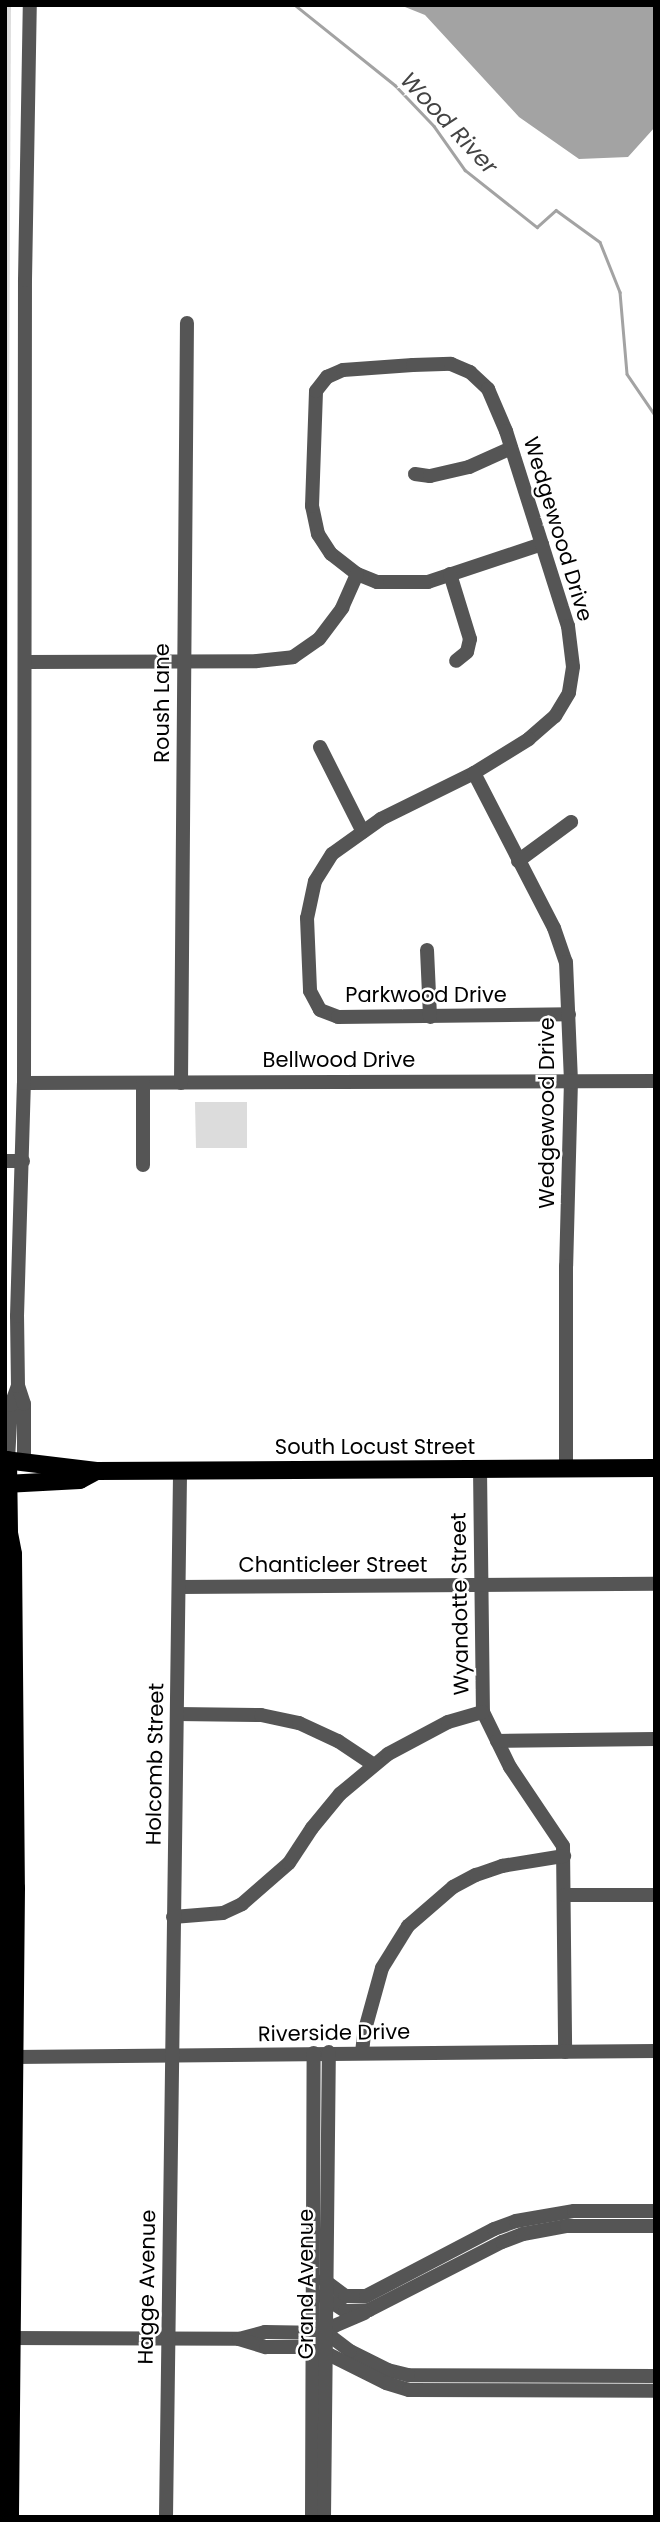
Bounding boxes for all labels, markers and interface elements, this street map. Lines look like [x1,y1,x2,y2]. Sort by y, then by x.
water label: Wood River [395,66,503,180]
street label: Wedgewood Drive [518,434,598,624]
street label: Roush Lane [149,643,175,763]
street label: Parkwood Drive [345,982,507,1008]
street label: Wedgewood Drive [534,1017,560,1209]
street label: Bellwood Drive [263,1047,415,1073]
street label: South Locust Street [275,1434,475,1460]
street label: Wyandotte Street [446,1512,474,1696]
street label: Chanticleer Street [239,1552,427,1578]
street label: Holcomb Street [141,1683,169,1845]
street label: Riverside Drive [258,2019,410,2047]
street label: Hagge Avenue [133,2209,161,2365]
street label: Grand Avenue [293,2209,319,2359]

